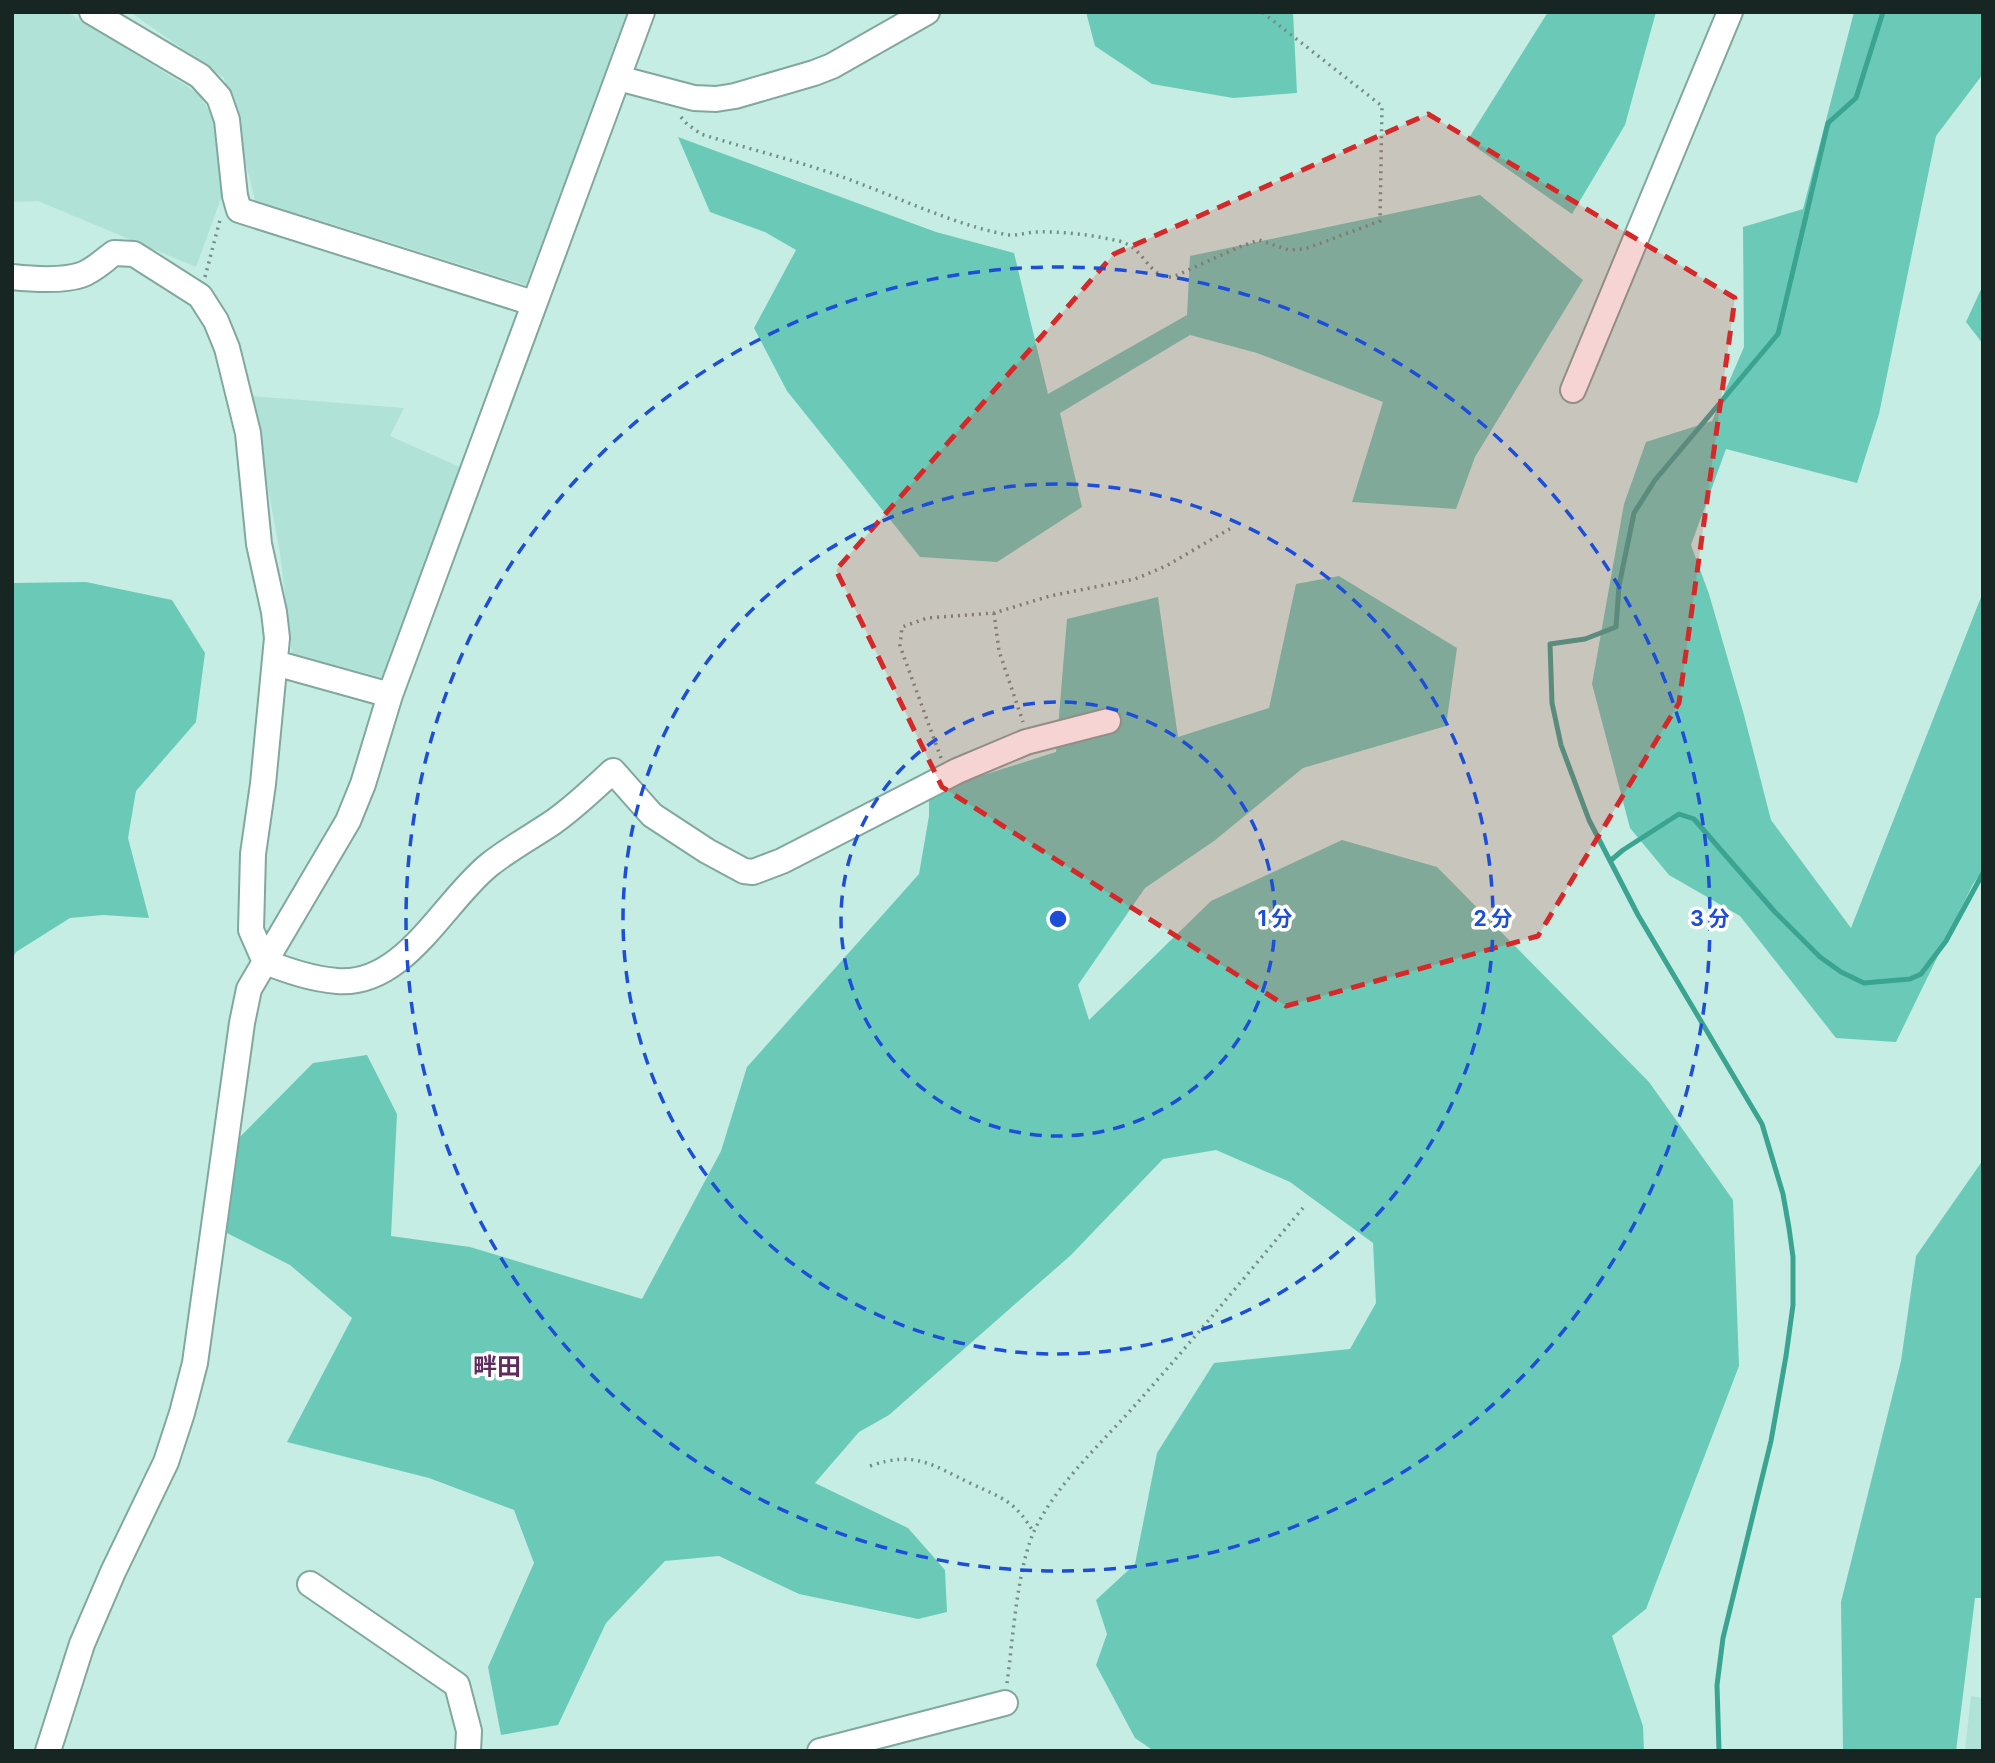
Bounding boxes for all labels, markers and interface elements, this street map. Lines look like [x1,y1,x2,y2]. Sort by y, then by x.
text: 1 分 [1257,906,1293,931]
text: 2 分 [1473,906,1513,931]
text: 3 分 [1690,906,1730,931]
centre of rings [1046,907,1070,931]
district label: 畔田 [473,1352,521,1381]

